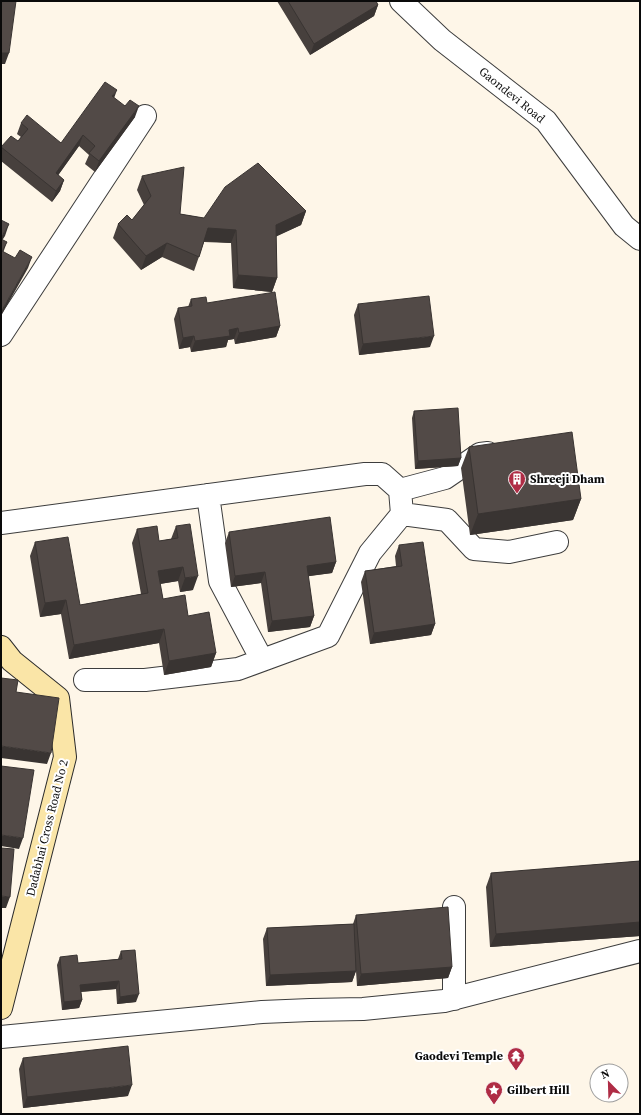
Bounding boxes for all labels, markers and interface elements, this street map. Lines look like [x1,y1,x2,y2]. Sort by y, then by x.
street label: Gaondevi Road [476,63,548,127]
building icon: Shreeji Dham [507,469,527,494]
place label: Shreeji Dham [530,471,605,487]
street label: Dadabhai Cross Road No 2 [22,758,72,898]
temple icon: Gaodevi Temple [506,1046,526,1071]
place label: Gaodevi Temple [415,1048,503,1064]
north arrow [589,1063,629,1103]
text: N [599,1066,612,1083]
place icon: Gilbert Hill [484,1080,504,1105]
place label: Gilbert Hill [507,1082,570,1098]

